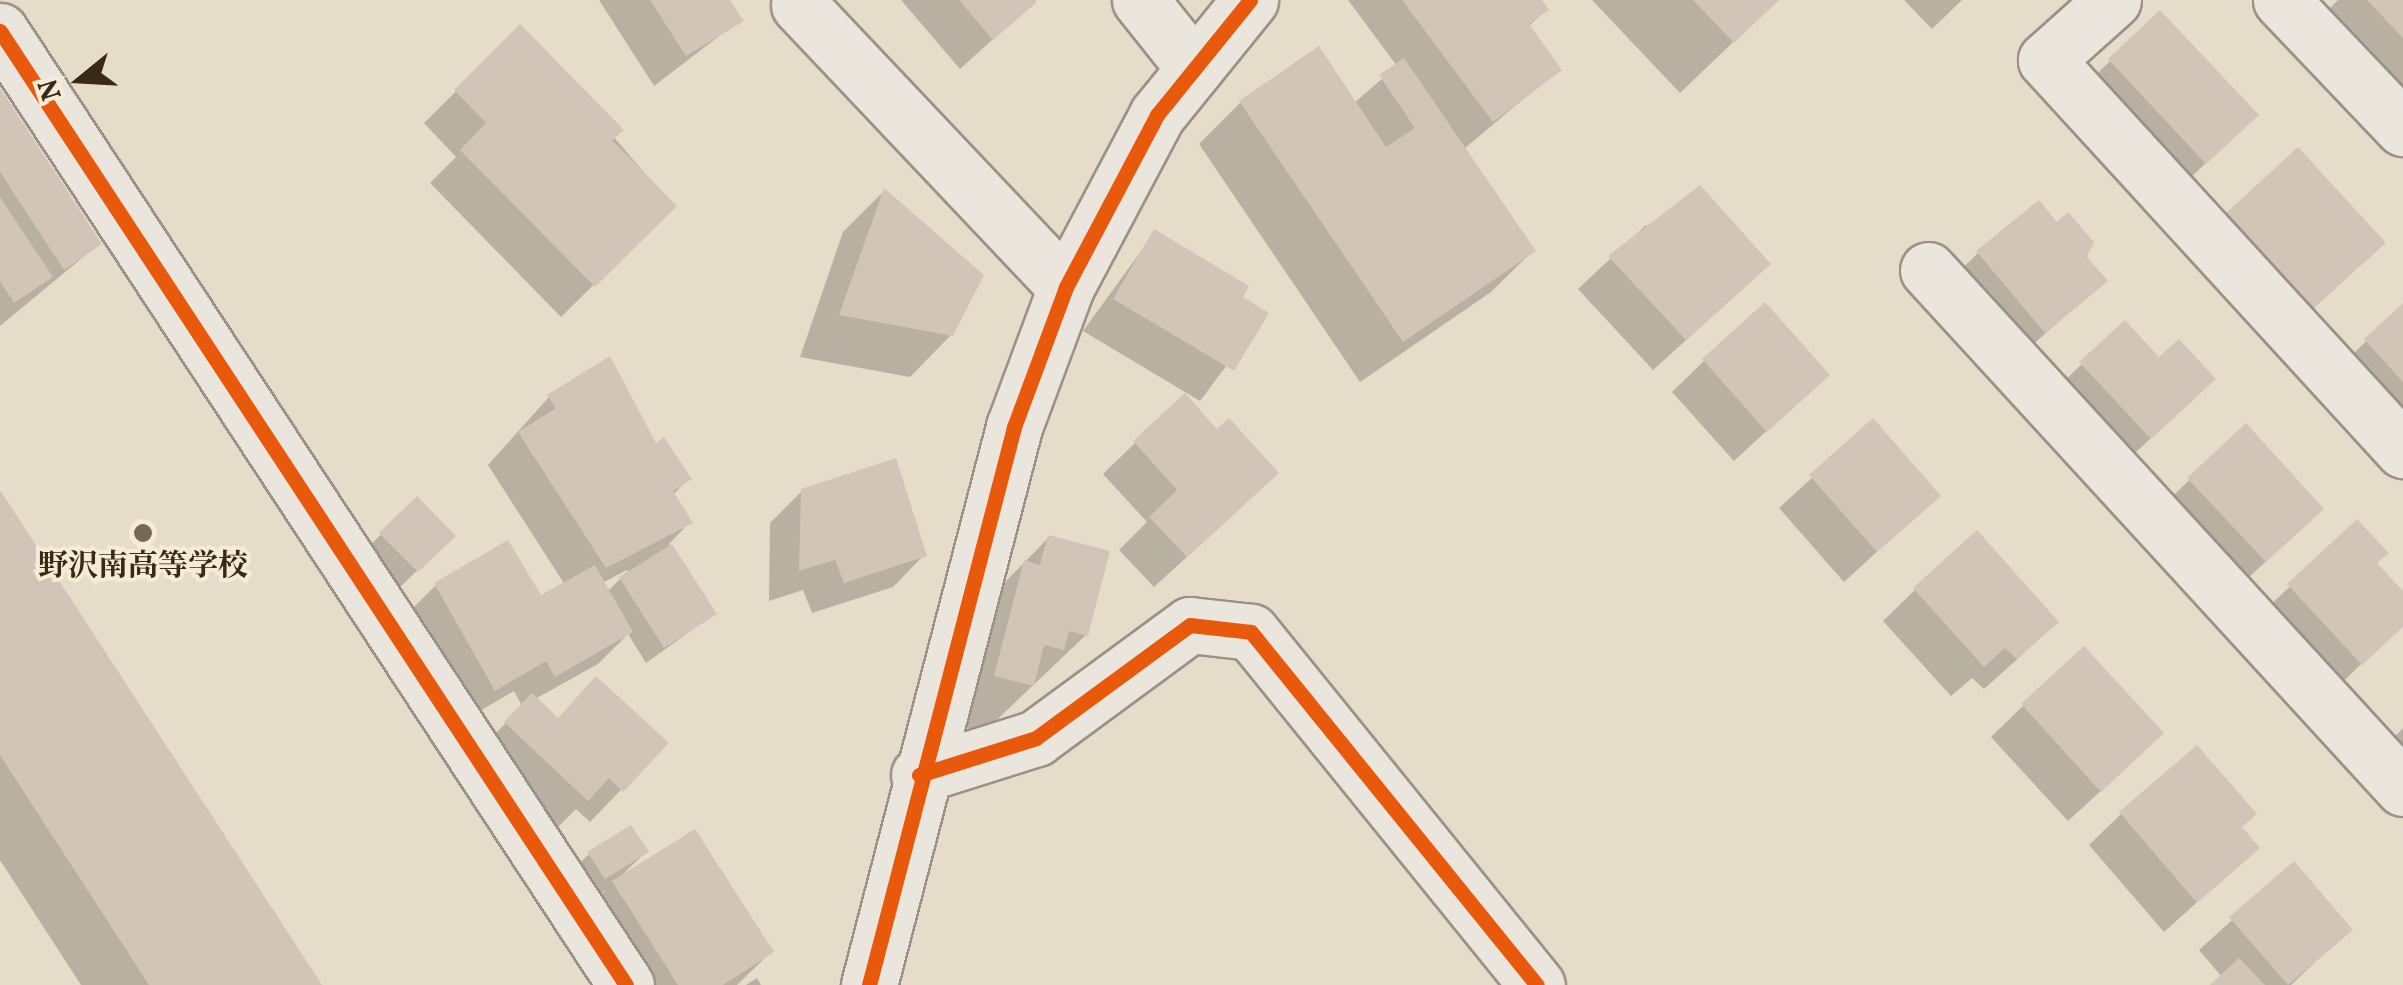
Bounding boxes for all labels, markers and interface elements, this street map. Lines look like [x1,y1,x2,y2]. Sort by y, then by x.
north arrow [30,30,130,130]
text: N [29,74,73,105]
marker: 野沢南高等学校 [132,522,154,544]
place label: 野沢南高等学校 [38,549,248,585]

